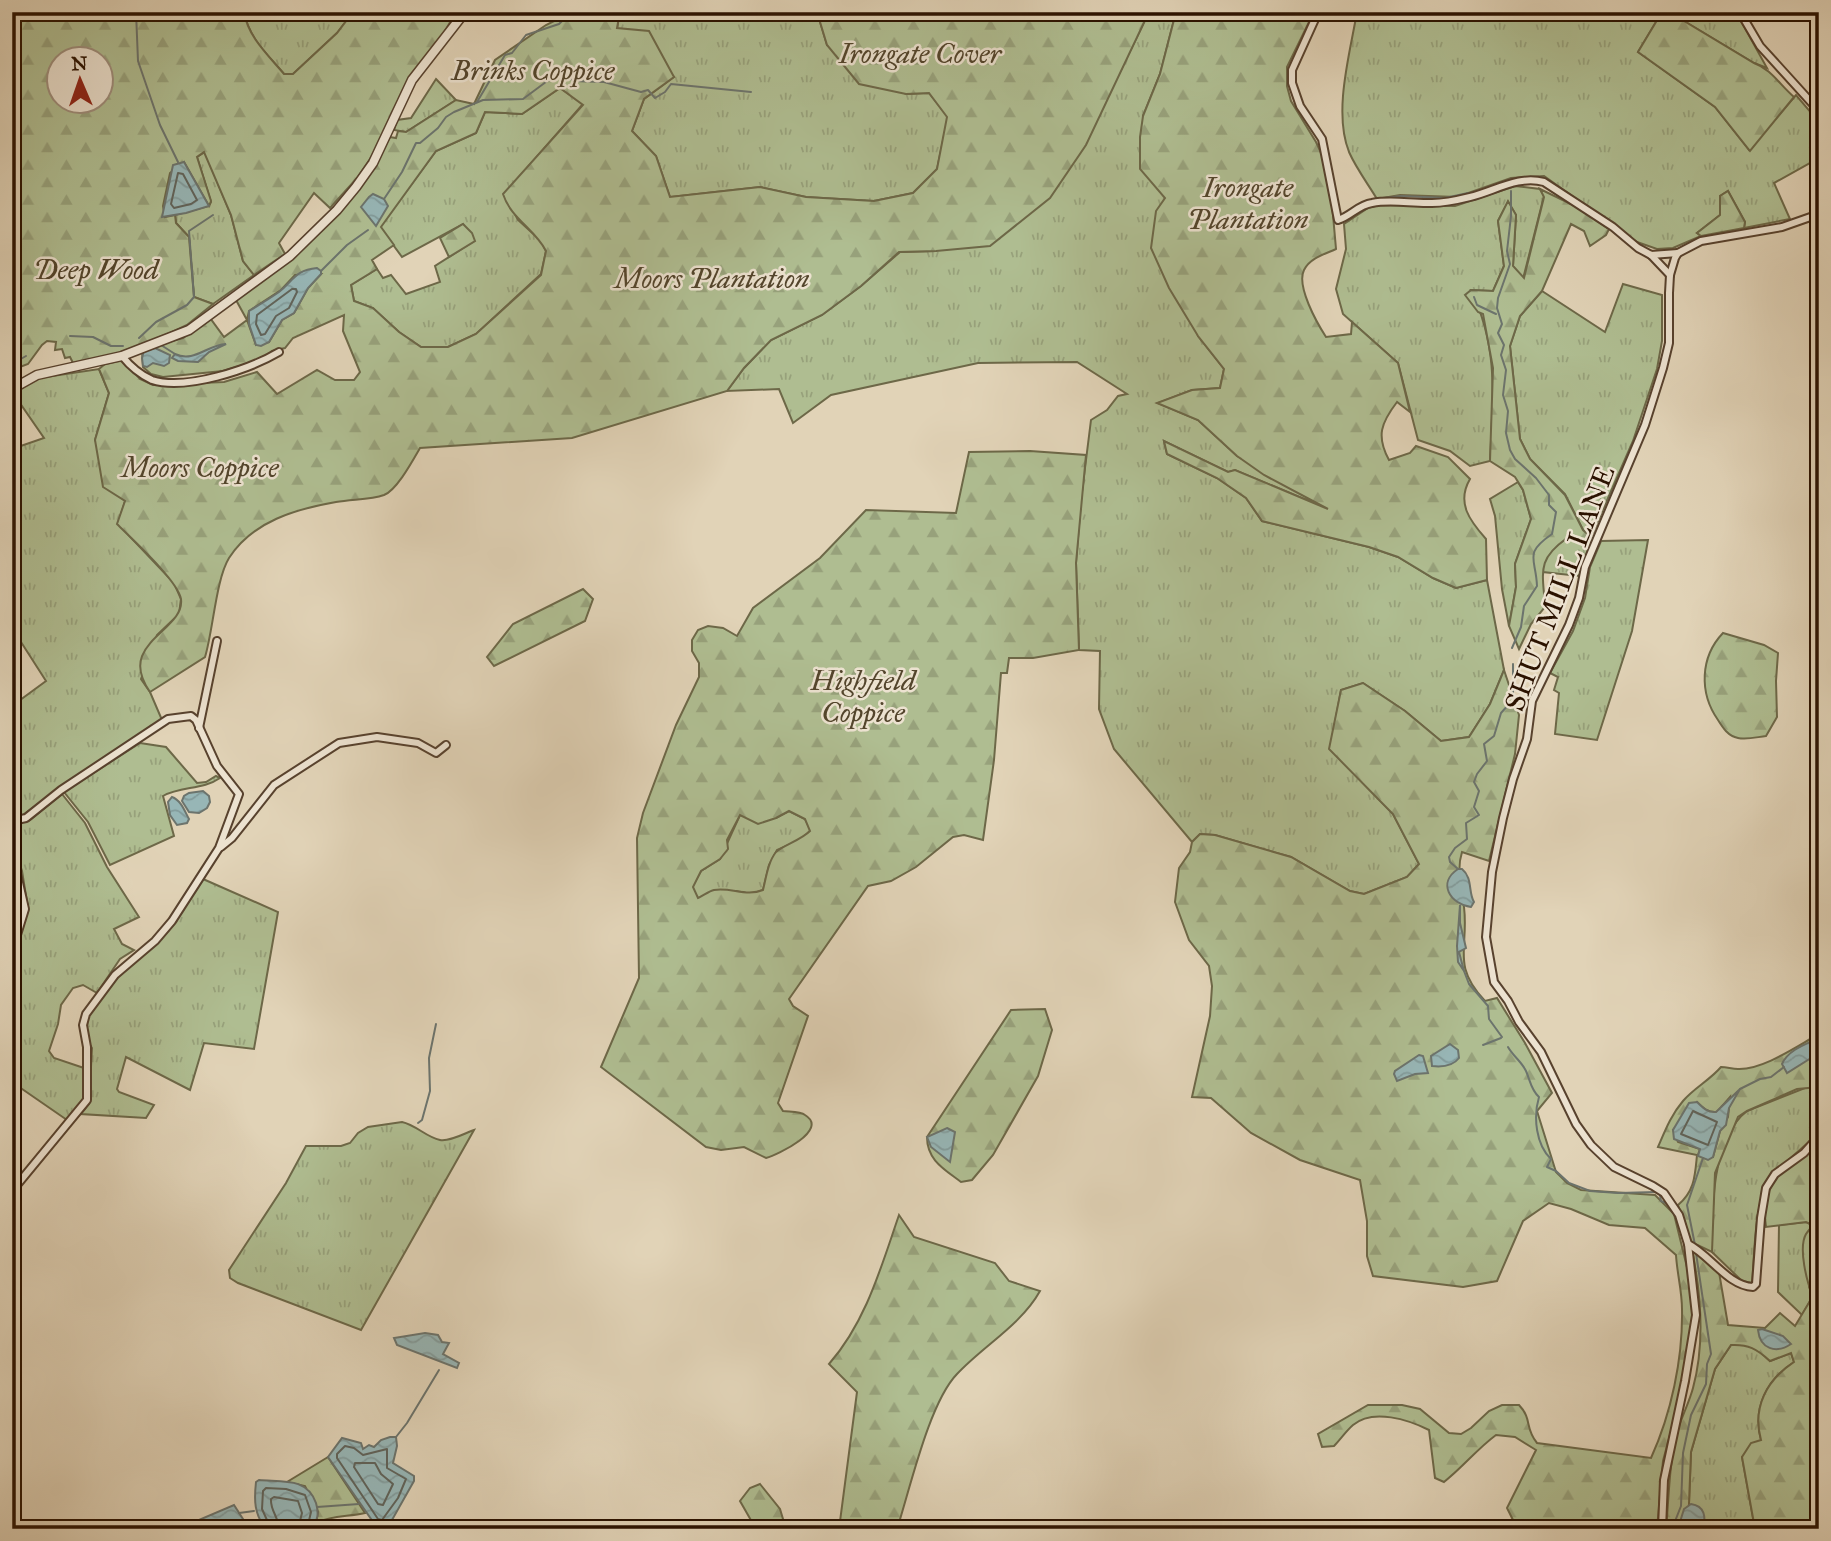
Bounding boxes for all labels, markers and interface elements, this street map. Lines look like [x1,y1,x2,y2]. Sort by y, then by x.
park label: Irongate Cover [838,36,1002,71]
north arrow [46,46,116,116]
text: N [71,52,88,75]
park label: Brinks Coppice [450,53,615,88]
park label: Irongate Plantation [1188,170,1309,237]
park label: Deep Wood [33,252,161,287]
park label: Moors Plantation [612,261,810,296]
park label: Moors Coppice [118,450,279,485]
street label: SHUT MILL LANE [1497,460,1622,716]
park label: Highfield Coppice [809,663,918,730]

